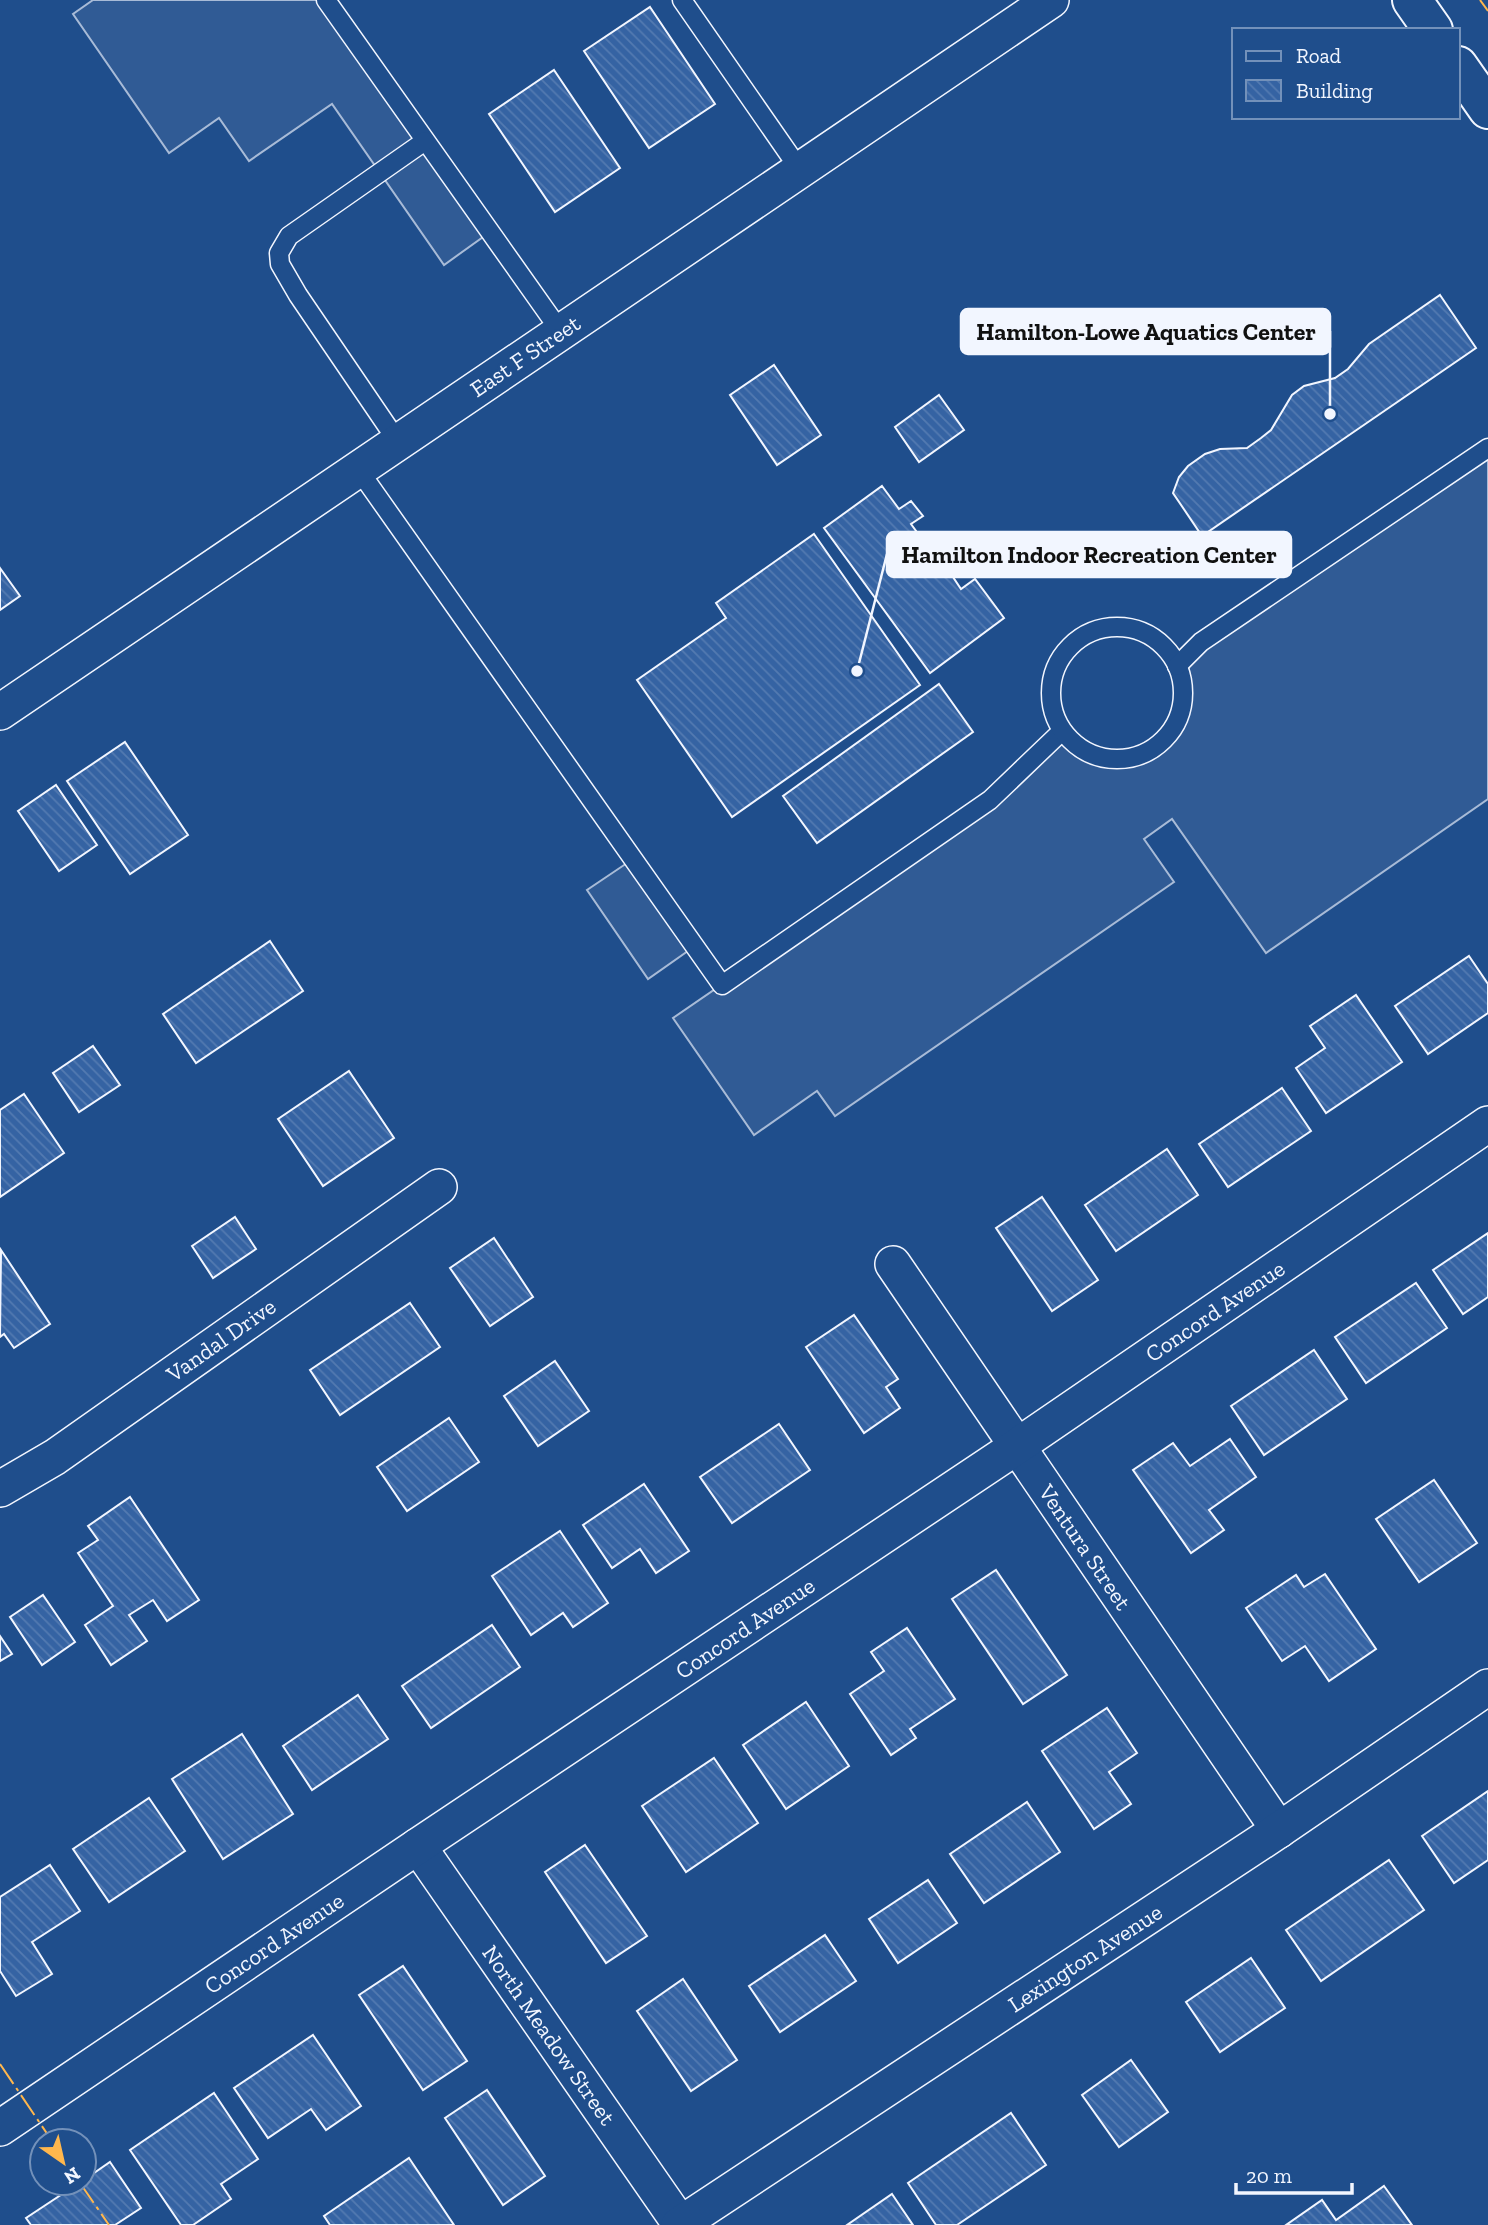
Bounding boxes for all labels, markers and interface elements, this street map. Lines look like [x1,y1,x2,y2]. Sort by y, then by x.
legend [1232,28,1460,119]
text: Road [1296,43,1342,68]
text: Building [1296,78,1373,103]
street label: East F Street [465,309,586,403]
callout: Hamilton-Lowe Aquatics Center [961,309,1330,354]
text: Hamilton-Lowe Aquatics Center [976,317,1316,346]
callout: Hamilton Indoor Recreation Center [887,532,1291,577]
text: Hamilton Indoor Recreation Center [901,540,1277,569]
street label: Concord Avenue [1140,1254,1290,1368]
street label: Vandal Drive [160,1292,281,1388]
street label: Ventura Street [1032,1478,1138,1615]
street label: Concord Avenue [670,1571,820,1685]
street label: Concord Avenue [199,1886,349,2000]
street label: Lexington Avenue [1003,1898,1167,2018]
street label: North Meadow Street [476,1940,622,2131]
north arrow [28,2127,98,2197]
scale bar [1236,2152,1352,2196]
text: N [60,2162,85,2189]
text: 20 m [1246,2163,1292,2188]

